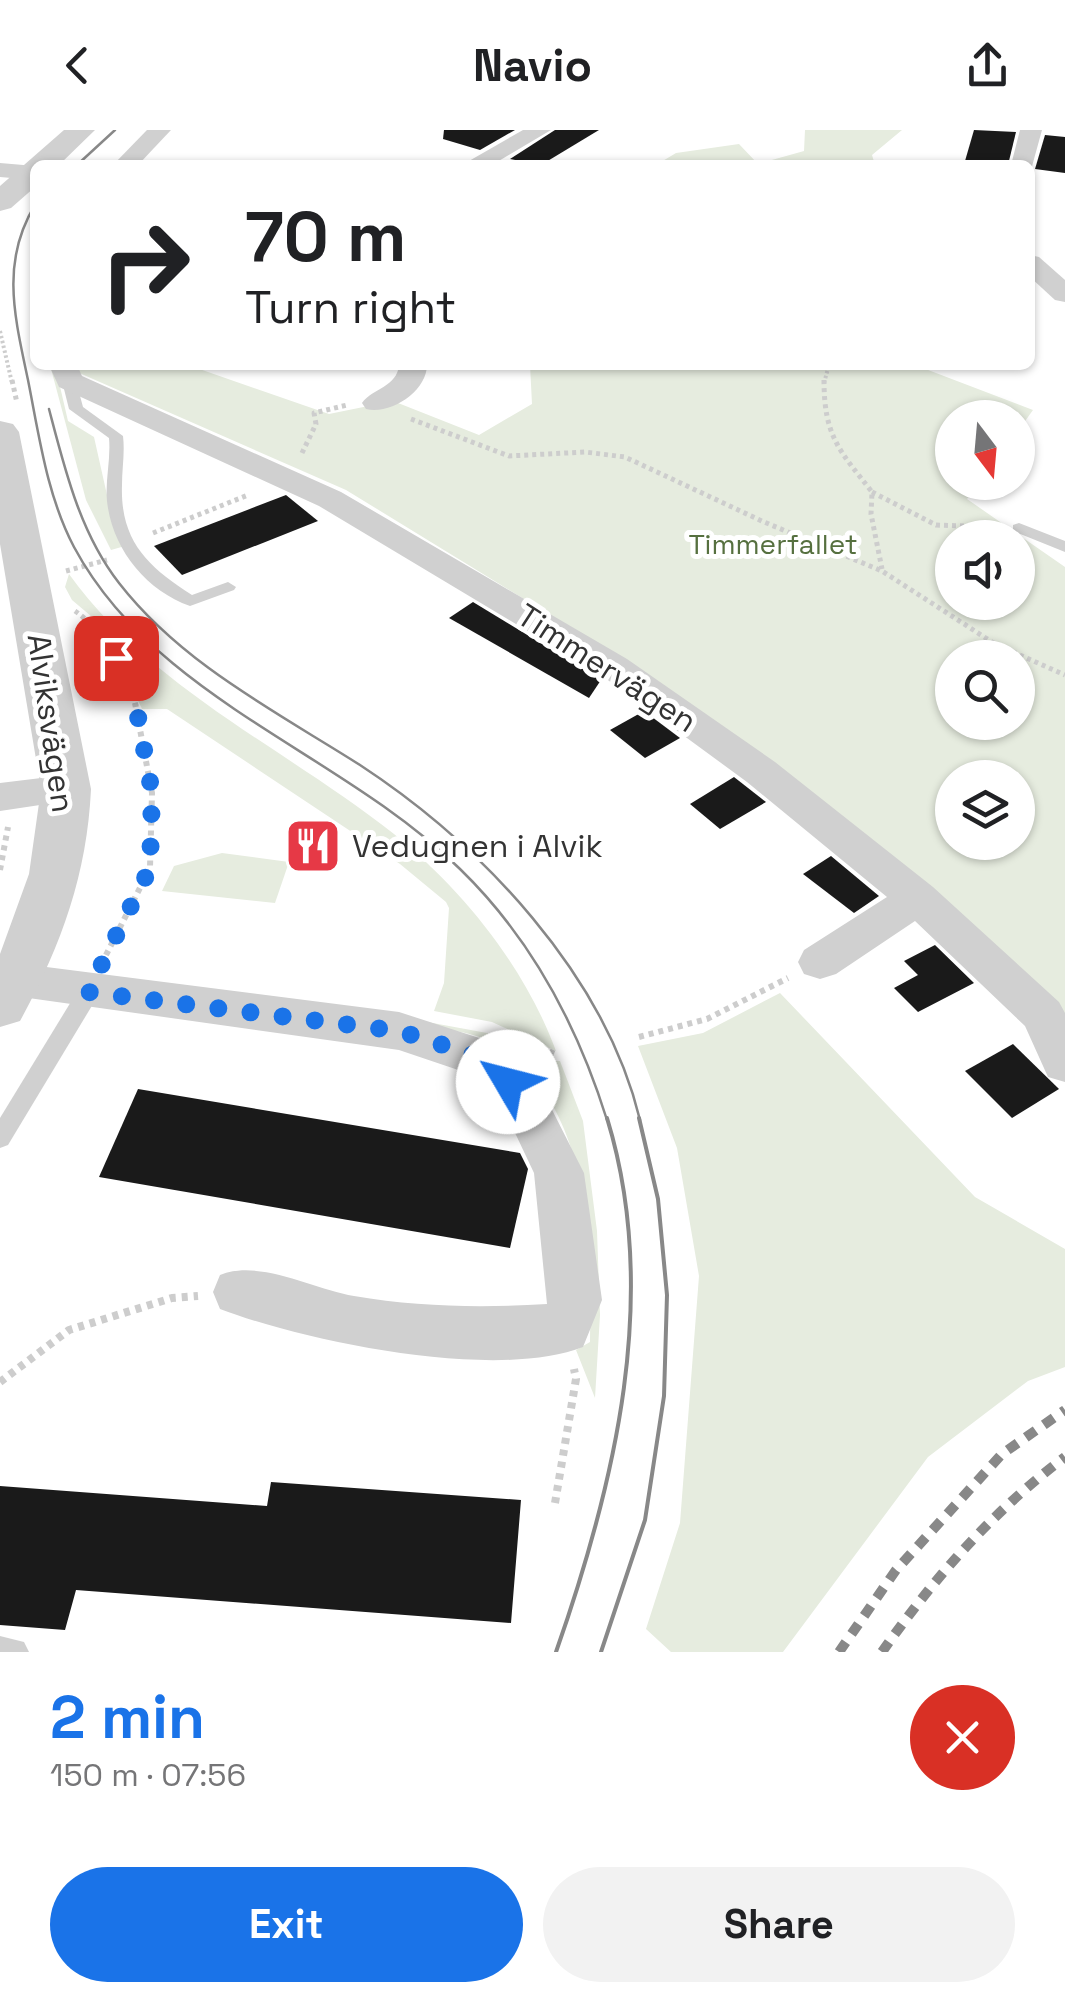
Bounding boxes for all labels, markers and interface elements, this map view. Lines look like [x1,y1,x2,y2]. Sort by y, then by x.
text: Navio [473,37,592,94]
icon: back [50,38,105,93]
icon: share [960,38,1015,93]
text: 70 m [245,192,406,281]
icon: right [80,200,210,330]
text: Turn right [245,279,456,336]
north arrow [935,400,1035,500]
map controls [935,400,1035,860]
button: sound [935,520,1035,620]
park label: Timmerfallet [688,526,858,562]
street label: Timmervägen [510,595,704,741]
pin [74,616,159,701]
street label: Alviksvägen [19,631,83,815]
icon: arrive [89,631,144,686]
button: search [935,640,1035,740]
button: layers [935,760,1035,860]
restaurant icon: Vedugnen i Alvik [283,816,343,876]
place label: Vedugnen i Alvik [352,826,603,866]
position arrow [456,1030,560,1134]
text: 2 min [50,1679,205,1756]
button: close [910,1685,1015,1790]
text: 150 m · 07:56 [50,1755,246,1795]
button: Exit [50,1867,523,1982]
button: Share [543,1867,1015,1982]

